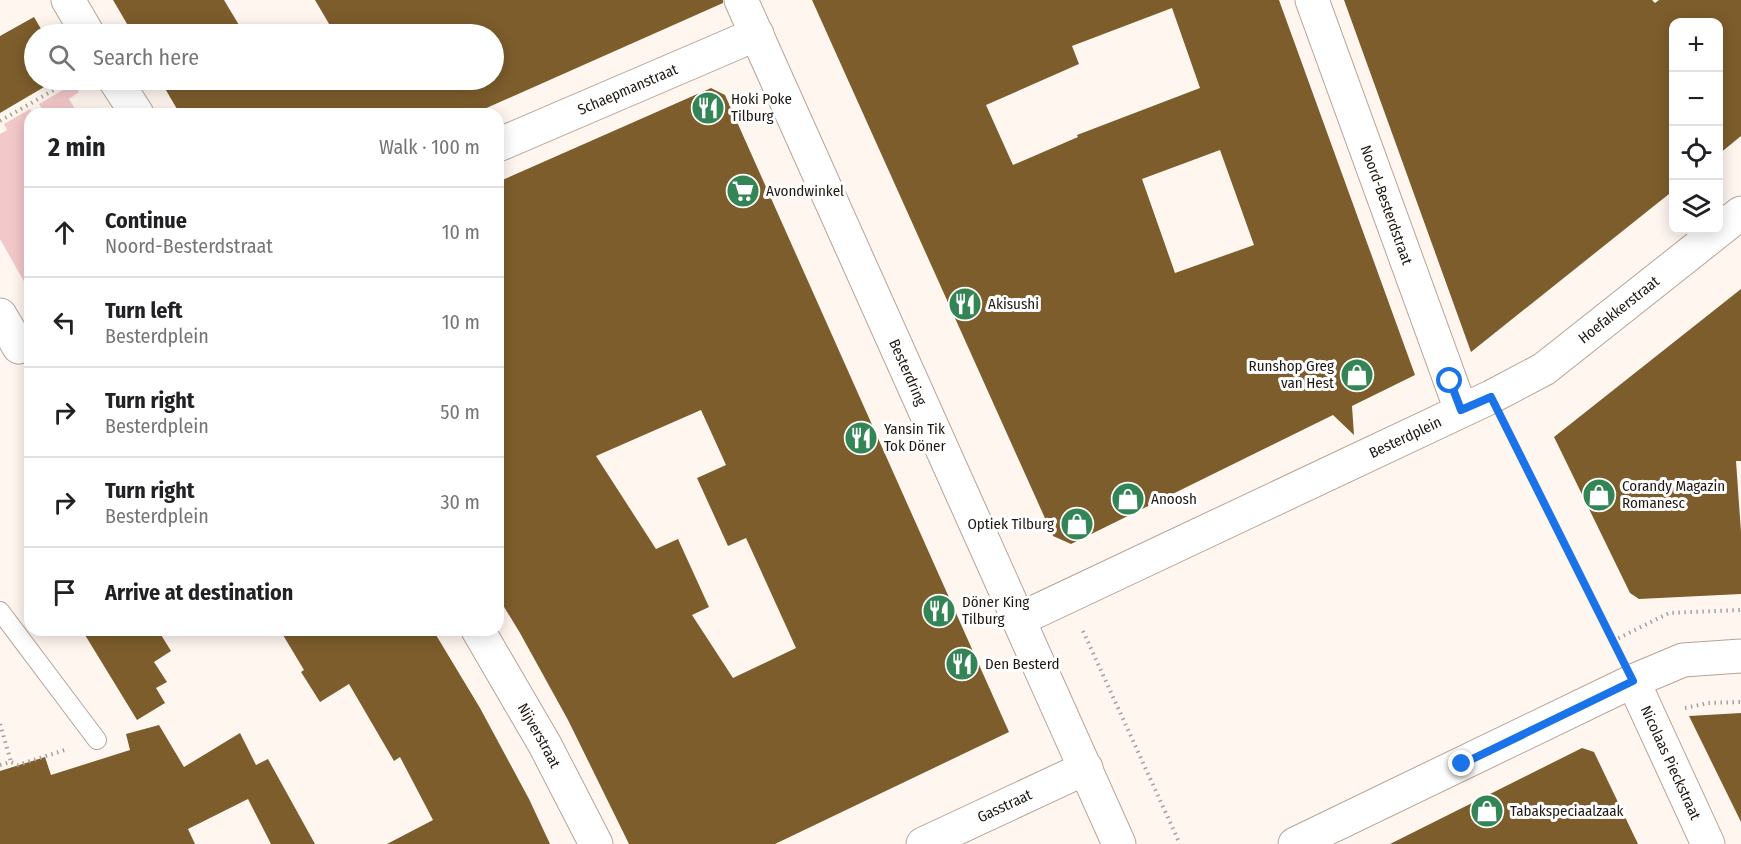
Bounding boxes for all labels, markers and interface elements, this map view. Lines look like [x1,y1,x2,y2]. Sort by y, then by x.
map controls [1669,18,1723,234]
button: + [1669,18,1723,72]
search box [24,24,504,90]
icon: search [45,41,78,74]
text: Search here [93,44,199,71]
street label: Schaepmanstraat [575,60,680,119]
button: − [1669,72,1723,126]
restaurant icon: Hoki Poke Tilburg [690,90,726,126]
place label: Hoki Poke Tilburg [731,90,792,125]
button: locate [1669,126,1723,180]
text: 2 min [48,132,106,163]
text: Walk · 100 m [379,135,480,159]
street label: Noord-Besterdstraat [1356,143,1416,267]
supermarket icon: Avondwinkel [725,173,761,209]
button: layers [1669,180,1723,234]
place label: Avondwinkel [766,182,844,200]
text: Continue [105,207,187,234]
icon: ahead [48,216,81,249]
text: 10 m [442,220,480,244]
text: Noord-Besterdstraat [105,234,273,258]
street label: Hoefakkerstraat [1575,272,1663,347]
restaurant icon: Akisushi [947,286,983,322]
place label: Akisushi [988,295,1039,313]
text: Turn left [105,297,183,324]
icon: left [48,306,81,339]
text: 10 m [442,310,480,334]
text: Besterdplein [105,324,209,348]
street label: Besterdring [885,336,930,408]
place label: Runshop Greg van Hest [1248,357,1334,392]
shop icon: Runshop Greg van Hest [1339,357,1375,393]
route start [1436,367,1462,393]
text: Turn right [105,387,194,414]
icon: right [48,396,81,429]
text: 50 m [440,400,480,424]
street label: Besterdplein [1366,413,1444,462]
text: Besterdplein [105,414,209,438]
restaurant icon: Yansin Tik Tok Döner [843,420,879,456]
place label: Yansin Tik Tok Döner [884,420,946,455]
text: Turn right [105,477,194,504]
shop icon: Corandy Magazin Romanesc [1581,477,1617,513]
place label: Corandy Magazin Romanesc [1622,477,1725,512]
shop icon: Anoosh [1110,481,1146,517]
icon: right [48,486,81,519]
text: 30 m [440,490,480,514]
place label: Anoosh [1151,490,1197,508]
text: Besterdplein [105,504,209,528]
shop icon: Optiek Tilburg [1059,506,1095,542]
place label: Optiek Tilburg [967,515,1054,533]
icon: arrive [48,576,81,609]
text: Arrive at destination [105,579,293,606]
restaurant icon: Döner King Tilburg [921,593,957,629]
place label: Döner King Tilburg [962,593,1029,628]
restaurant icon: Den Besterd [944,646,980,682]
place label: Den Besterd [985,655,1060,673]
street label: Nijverstraat [514,700,564,771]
street label: Nicolaas Pieckstraat [1637,703,1705,823]
route end [1448,750,1474,776]
street label: Gasstraat [975,786,1035,826]
shop icon: Tabakspeciaalzaak [1469,793,1505,829]
place label: Tabakspeciaalzaak [1510,802,1624,820]

